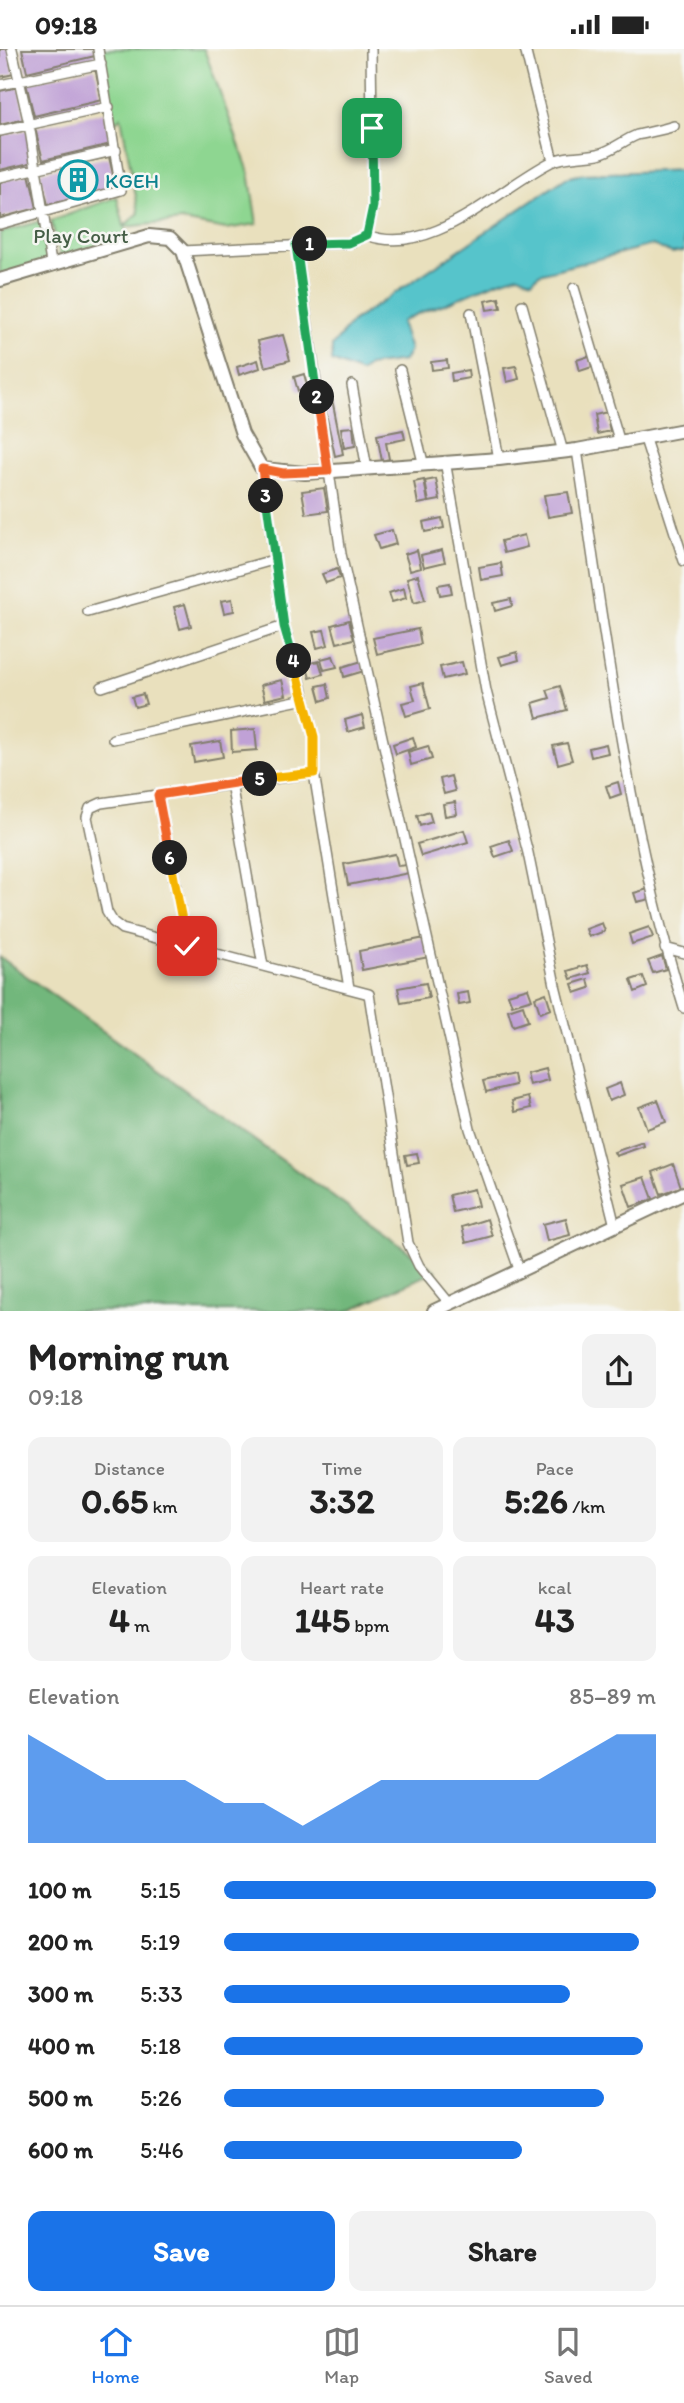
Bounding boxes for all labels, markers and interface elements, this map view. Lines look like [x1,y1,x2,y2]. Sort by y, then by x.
text: 09:18 [35,9,97,41]
pin [342,98,402,158]
icon: arrive [353,109,391,147]
building icon: KGEH [57,159,99,201]
place label: KGEH [105,168,159,193]
park label: Play Court [33,223,129,248]
pin: 1 [292,227,328,261]
text: 1 [305,232,314,255]
pin: 2 [300,379,334,415]
text: 2 [312,385,322,408]
pin: 3 [248,479,284,513]
text: 3 [260,484,271,507]
pin: 4 [276,643,312,679]
text: 4 [288,649,299,672]
pin: 5 [243,761,278,797]
text: 5 [255,767,264,790]
pin: 6 [152,841,188,875]
text: 6 [164,846,175,869]
pin [157,916,217,976]
icon: check [168,927,206,965]
text: Morning run [28,1334,229,1380]
button: share [582,1334,656,1408]
text: 09:18 [28,1383,83,1411]
text: Distance [94,1457,165,1480]
text: Time [322,1457,362,1480]
text: Pace [536,1457,574,1480]
text: 0.65 [81,1480,148,1522]
text: 3:32 [309,1480,375,1522]
text: 5:26 [504,1480,568,1522]
text: km [148,1495,178,1518]
text: /km [568,1495,605,1518]
text: Elevation [92,1576,167,1599]
text: Heart rate [300,1576,384,1599]
text: kcal [538,1576,572,1599]
text: 4 [109,1599,130,1641]
text: 145 [294,1599,350,1641]
text: 43 [535,1599,575,1641]
text: m [130,1614,150,1637]
text: bpm [350,1614,390,1637]
text: Elevation [28,1682,119,1710]
text: 85–89 m [569,1682,656,1710]
text: 100 m [28,1876,92,1904]
text: 5:15 [140,1876,180,1904]
text: 200 m [28,1928,93,1956]
text: 5:19 [140,1928,180,1956]
text: 300 m [28,1980,93,2008]
text: 5:33 [140,1980,183,2008]
text: 400 m [28,2032,95,2060]
text: 5:18 [140,2032,181,2060]
text: 500 m [28,2084,93,2112]
text: 5:26 [140,2084,182,2112]
text: 600 m [28,2136,93,2164]
text: 5:46 [140,2136,184,2164]
button: Save [28,2211,335,2291]
button: Share [349,2211,656,2291]
tab: Home [92,2323,139,2388]
tab: Map [323,2323,361,2388]
tab: Saved [544,2323,592,2388]

